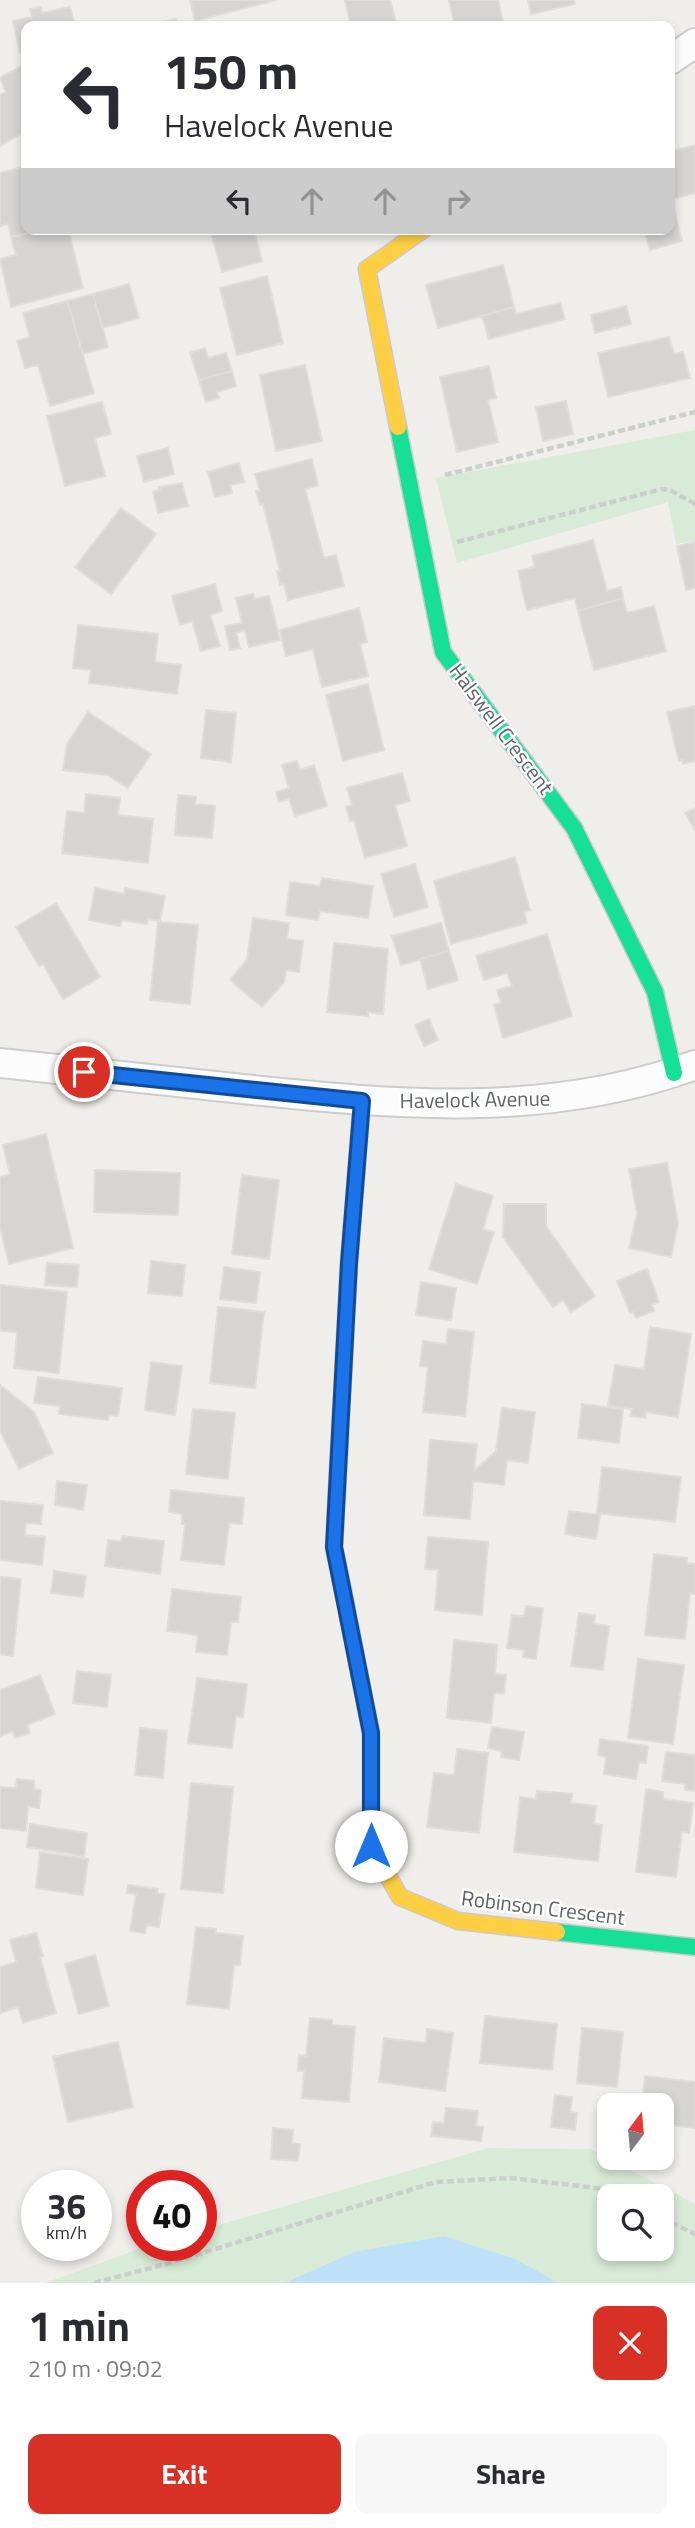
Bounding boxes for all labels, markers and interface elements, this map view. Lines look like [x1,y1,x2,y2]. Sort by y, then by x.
text: 150 m [164,33,298,108]
icon: left [49,49,140,140]
text: Havelock Avenue [164,101,393,149]
icon: left [220,182,258,220]
icon: ahead [293,182,331,220]
icon: ahead [366,182,404,220]
icon: right [439,182,477,220]
street label: Halswell Crescent [442,656,562,801]
pin [54,1042,114,1102]
icon: arrive [65,1053,103,1091]
street label: Havelock Avenue [399,1082,551,1116]
position arrow [334,1809,408,1883]
street label: Robinson Crescent [460,1881,627,1933]
north arrow [597,2093,674,2170]
map controls [597,2093,674,2261]
speed limit sign: 40 [126,2170,217,2261]
text: 36 [47,2179,86,2233]
button: search [597,2184,674,2261]
text: km/h [46,2219,87,2246]
text: 1 min [28,2293,130,2357]
button: close [593,2306,667,2380]
text: 210 m · 09:02 [28,2351,163,2386]
button: Exit [28,2434,341,2514]
button: Share [355,2434,667,2514]

